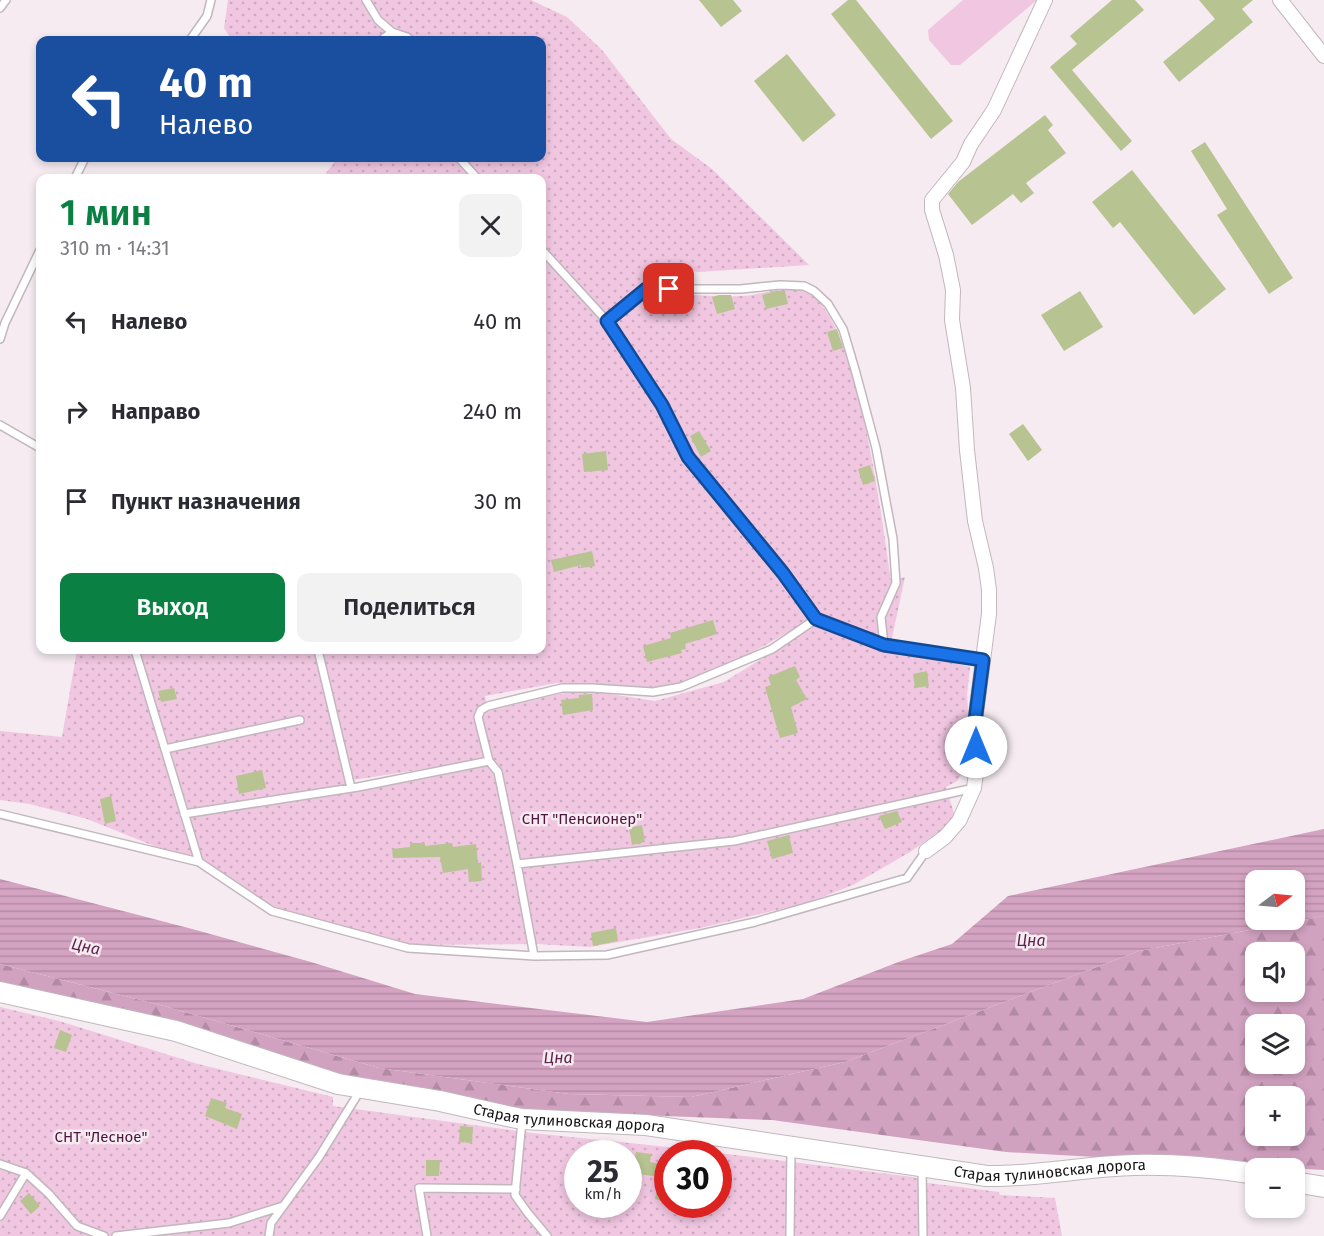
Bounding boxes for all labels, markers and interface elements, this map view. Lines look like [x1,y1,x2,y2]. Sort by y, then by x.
text: 40 m [159,58,253,108]
icon: left [60,60,138,138]
text: Налево [159,109,253,141]
text: 1 мин [60,191,152,235]
button: close [459,194,522,257]
text: 310 m · 14:31 [60,236,170,260]
pin [643,263,694,314]
icon: arrive [652,272,685,305]
icon: left [60,305,93,338]
text: Налево [111,308,187,335]
text: 40 m [473,308,522,335]
icon: right [60,395,93,428]
text: Направо [111,398,200,425]
text: 240 m [463,398,522,425]
icon: arrive [60,485,93,518]
text: Пункт назначения [111,488,301,515]
text: 30 m [474,488,522,515]
button: Выход [60,573,285,642]
button: Поделиться [297,573,522,642]
position arrow [944,715,1008,779]
park label: СНТ "Пенсионер" [522,810,642,828]
north arrow [1245,870,1305,930]
map controls [1245,870,1305,1218]
water label: Цна [1016,931,1046,950]
water label: Цна [70,934,102,959]
button: sound [1245,942,1305,1002]
button: layers [1245,1014,1305,1074]
water label: Цна [543,1048,573,1067]
button: + [1245,1086,1305,1146]
street label: Старая тулиновская дорога [472,1100,666,1137]
park label: СНТ "Лесное" [55,1128,147,1146]
speed limit sign: 30 [654,1140,732,1218]
text: 25 [587,1154,619,1190]
street label: Старая тулиновская дорога [953,1156,1146,1185]
button: − [1245,1158,1305,1218]
text: km/h [584,1185,622,1203]

